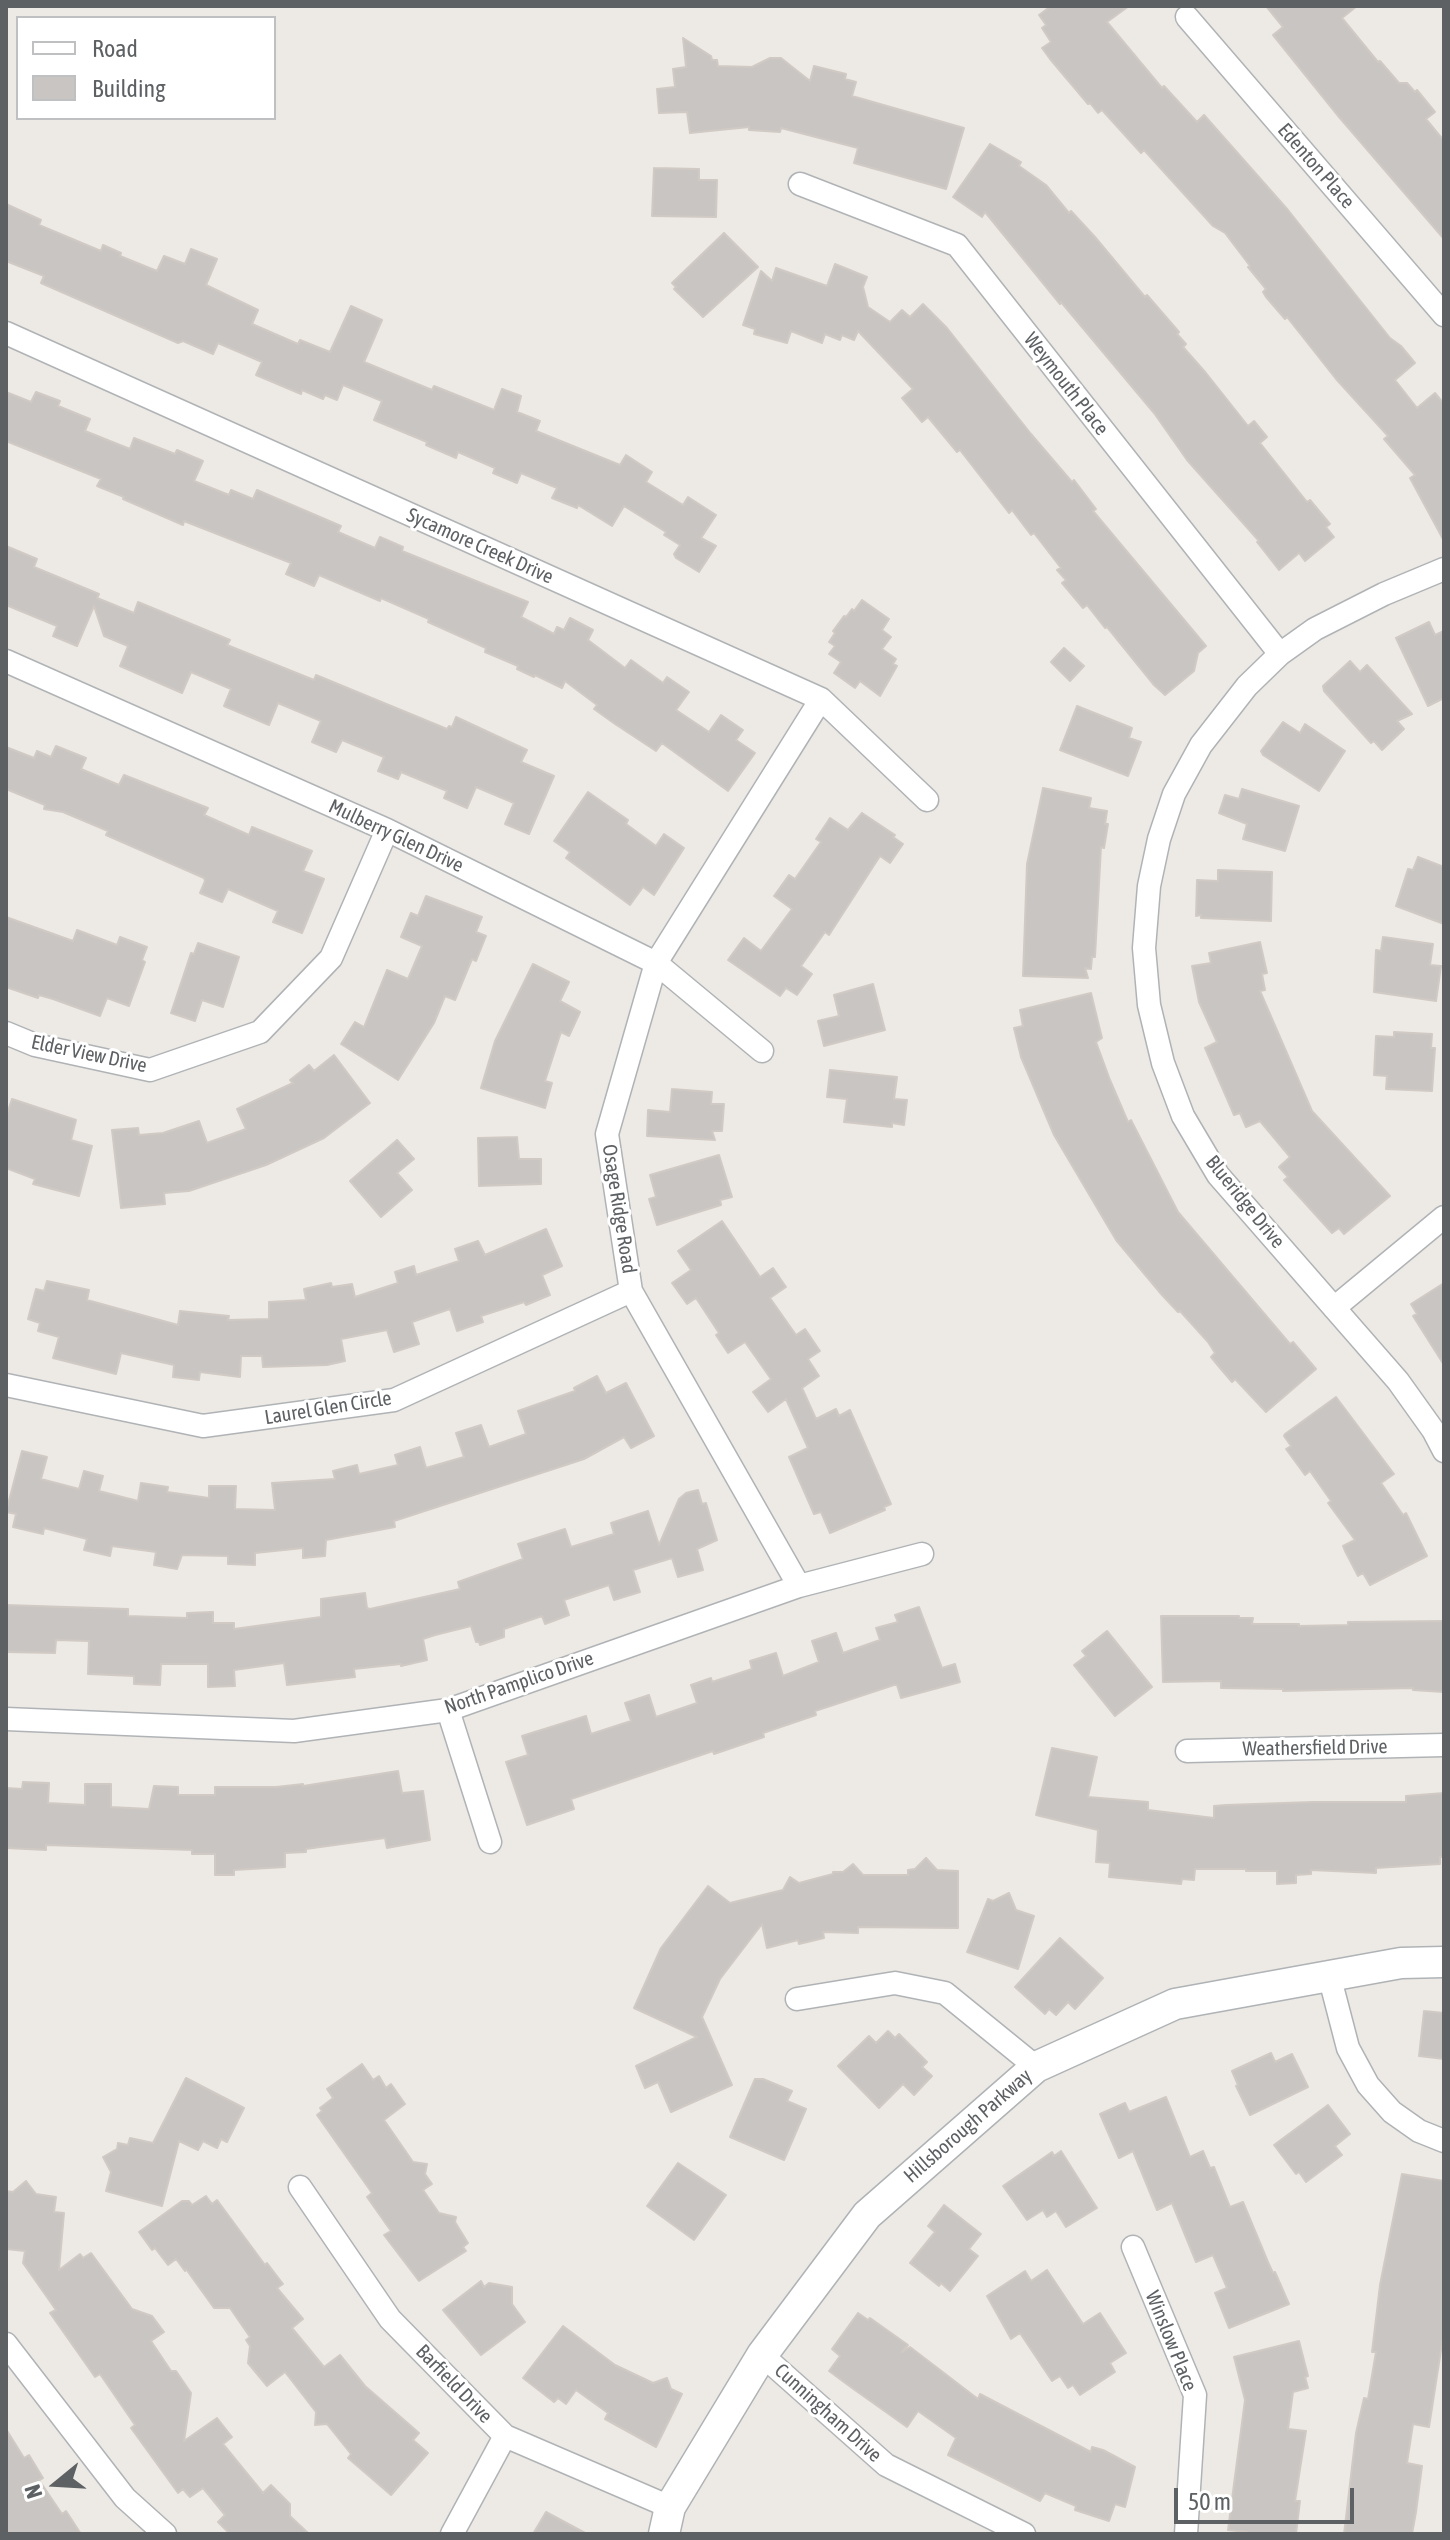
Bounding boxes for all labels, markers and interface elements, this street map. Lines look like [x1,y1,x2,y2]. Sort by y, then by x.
legend [16,16,276,120]
text: Road [92,35,138,62]
text: Building [92,75,165,102]
street label: Edenton Place [1272,118,1360,214]
street label: Weymouth Place [1019,328,1113,440]
street label: Sycamore Creek Drive [403,503,557,589]
street label: Mulberry Glen Drive [325,794,467,878]
street label: Elder View Drive [29,1030,149,1078]
street label: Osage Ridge Road [597,1143,641,1275]
street label: Blueridge Drive [1200,1151,1290,1253]
street label: Laurel Glen Circle [263,1386,393,1430]
street label: North Pamplico Drive [441,1646,597,1720]
street label: Weathersfield Drive [1242,1735,1388,1761]
street label: Hillsborough Parkway [899,2064,1037,2188]
street label: Winslow Place [1140,2287,1202,2395]
street label: Barfield Drive [411,2340,497,2428]
street label: Cunningham Drive [769,2359,887,2467]
north arrow [16,2444,96,2524]
scale bar [1178,2472,1358,2522]
text: N [19,2481,48,2502]
text: 50 m [1188,2488,1231,2515]

